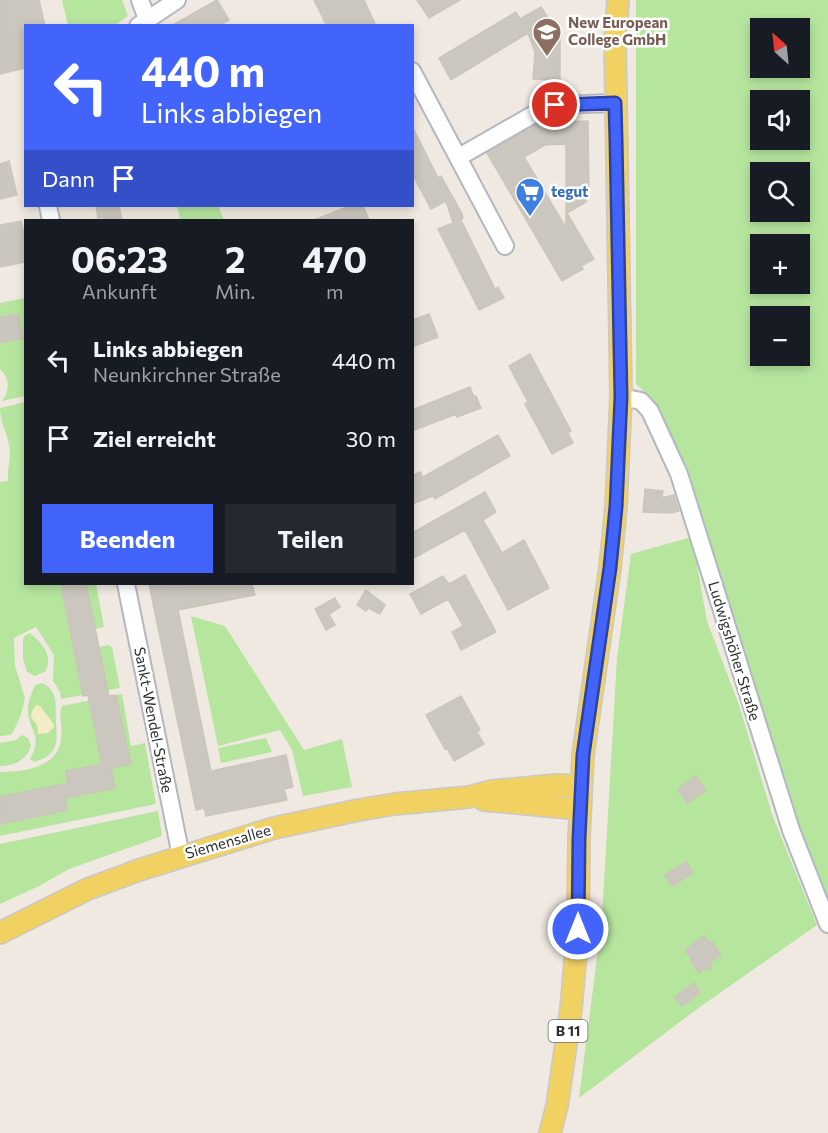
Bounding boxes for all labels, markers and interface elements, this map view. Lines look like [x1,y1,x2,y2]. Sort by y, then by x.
place label: New European College GmbH [568,13,668,48]
school or university icon: New European College GmbH [531,16,563,58]
north arrow [750,18,810,78]
map controls [750,18,810,366]
text: 440 m [141,44,265,96]
icon: left [42,48,120,126]
pin [529,79,580,130]
icon: arrive [538,88,571,121]
button: sound [750,90,810,150]
text: Links abbiegen [141,96,322,129]
icon: arrive [107,162,140,195]
button: search [750,162,810,222]
text: Dann [42,165,95,192]
supermarket icon: tegut [514,176,546,218]
place label: tegut [551,182,588,200]
button: + [750,234,810,294]
text: 06:23 [71,236,168,280]
text: 2 [225,236,245,280]
text: 470 [302,236,367,280]
text: Ankunft [82,279,157,303]
text: Min. [215,279,255,303]
text: m [326,279,343,303]
button: − [750,306,810,366]
text: Links abbiegen [93,335,243,362]
icon: left [42,344,75,377]
text: 440 m [332,347,396,374]
text: Neunkirchner Straße [93,362,281,386]
icon: arrive [42,422,75,455]
text: Ziel erreicht [93,425,216,452]
text: 30 m [346,425,396,452]
button: Beenden [42,504,213,573]
button: Teilen [225,504,396,573]
street label: Ludwigshöher Straße [705,579,765,723]
street label: Sankt-Wendel-Straße [131,645,177,794]
street label: Siemensallee [183,820,273,862]
position arrow [546,897,610,961]
road number: B 11 [548,1020,588,1042]

